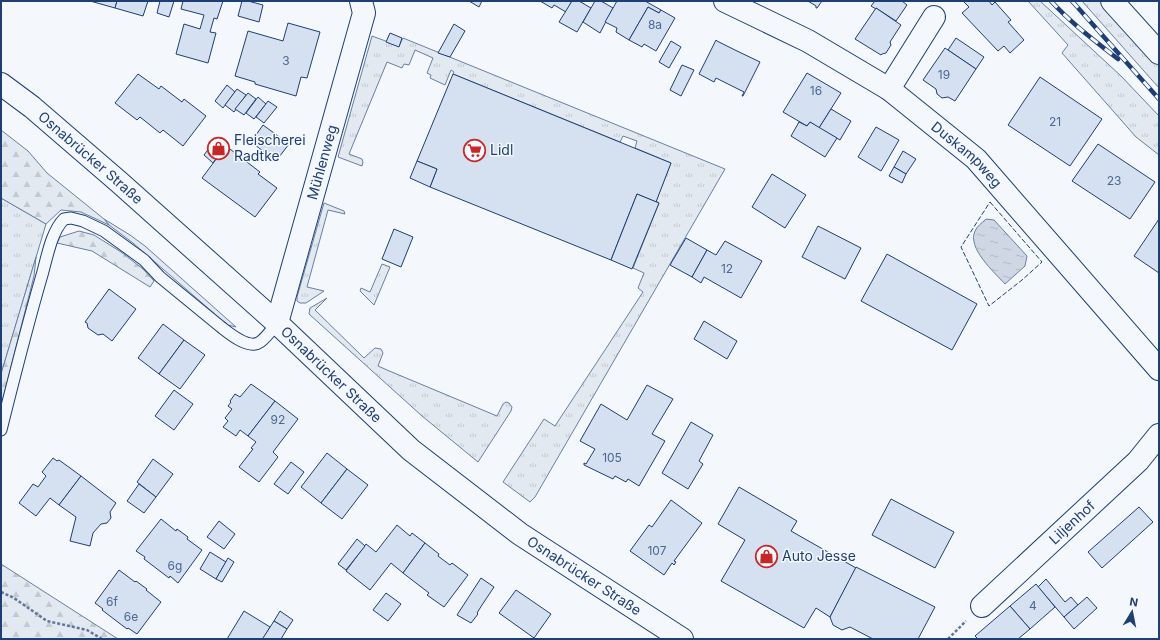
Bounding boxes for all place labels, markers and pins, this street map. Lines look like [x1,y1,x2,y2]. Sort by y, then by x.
place label: Fleischerei Radtke [234,131,306,164]
shop icon: Fleischerei Radtke [206,135,232,161]
supermarket icon: Lidl [461,137,487,163]
place label: Lidl [490,141,513,158]
shop icon: Auto Jesse [753,543,779,569]
place label: Auto Jesse [782,547,856,564]

